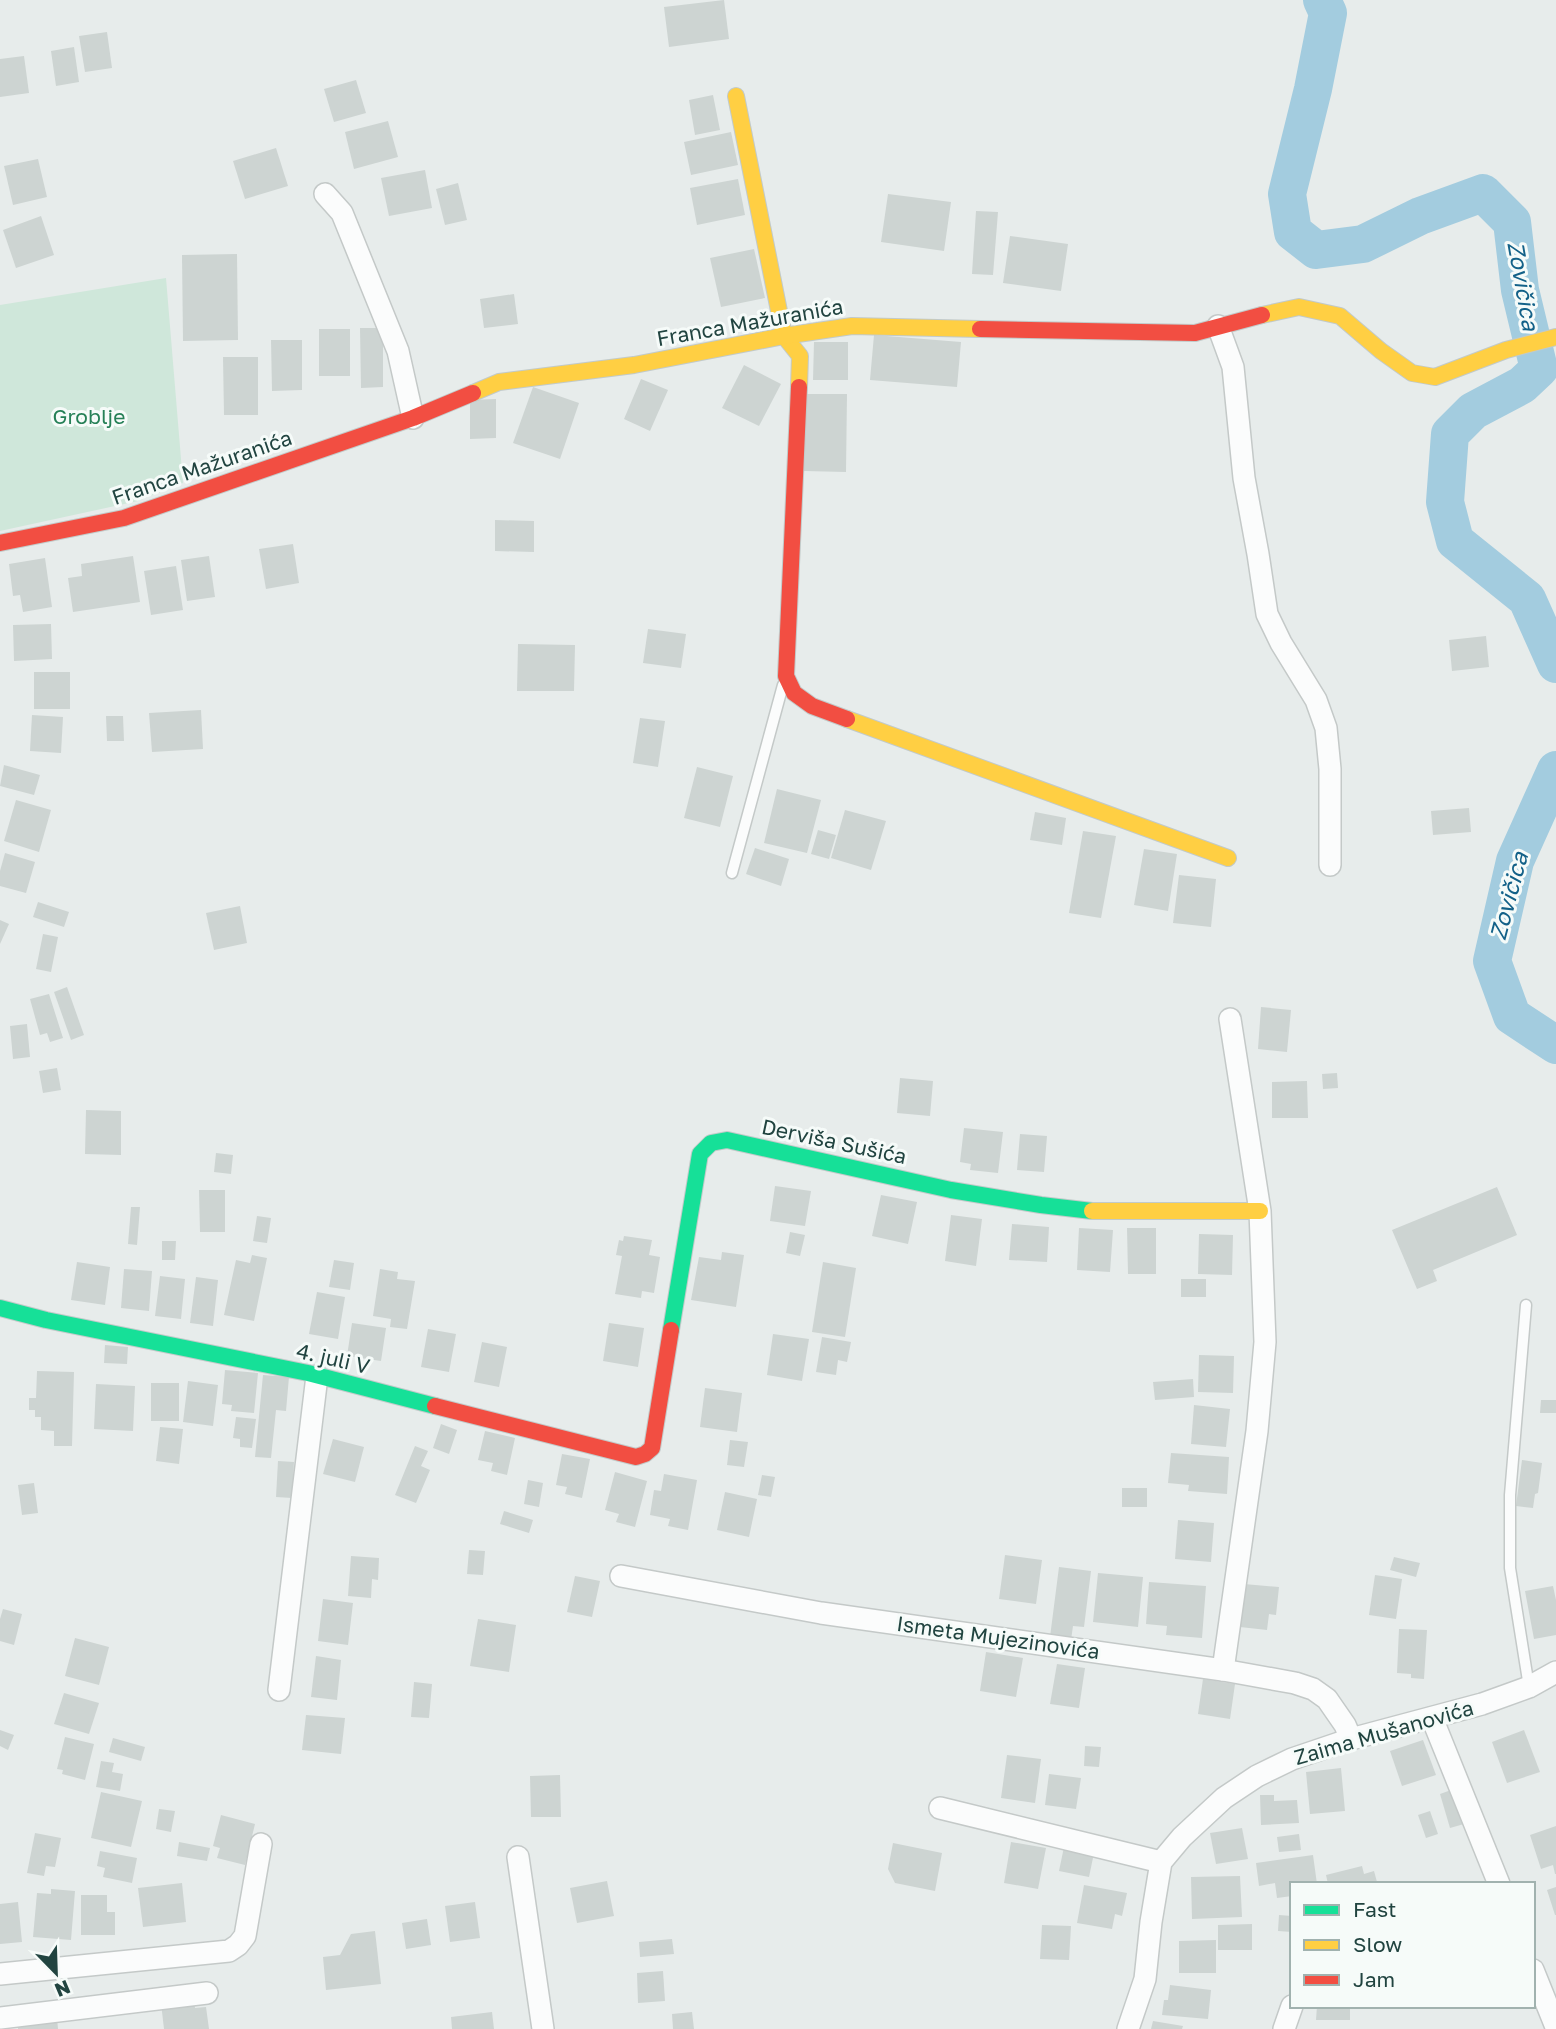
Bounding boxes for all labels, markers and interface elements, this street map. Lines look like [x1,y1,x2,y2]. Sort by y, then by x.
water label: Zovičica [1502,239,1546,334]
street label: Franca Mažuranića [655,293,845,351]
park label: Groblje [53,403,125,429]
street label: Franca Mažuranića [108,424,295,510]
water label: Zovičica [1483,848,1533,943]
street label: Derviša Sušića [759,1113,909,1169]
street label: 4. juli V [294,1337,372,1379]
street label: Ismeta Mujezinovića [895,1610,1101,1664]
street label: Zaima Mušanovića [1291,1694,1476,1770]
legend [1290,1882,1535,2008]
text: Fast [1353,1896,1396,1922]
text: Slow [1353,1931,1402,1957]
north arrow [21,1938,91,2008]
text: Jam [1353,1966,1395,1992]
text: N [52,1976,74,2003]

